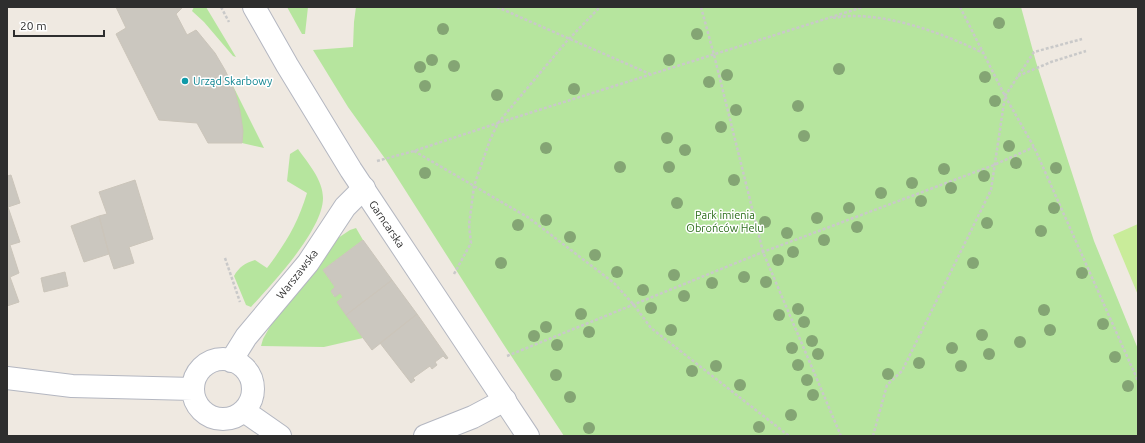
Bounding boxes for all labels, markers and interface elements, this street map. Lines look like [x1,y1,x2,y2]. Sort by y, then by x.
scale bar [14,12,104,38]
text: 20 m [20,19,47,32]
place label: Urząd Skarbowy [193,75,273,87]
marker: Urząd Skarbowy [180,76,190,86]
street label: Garncarska [367,198,407,250]
park label: Park imienia Obrońców Helu [686,209,764,234]
street label: Warszawska [274,247,320,301]

